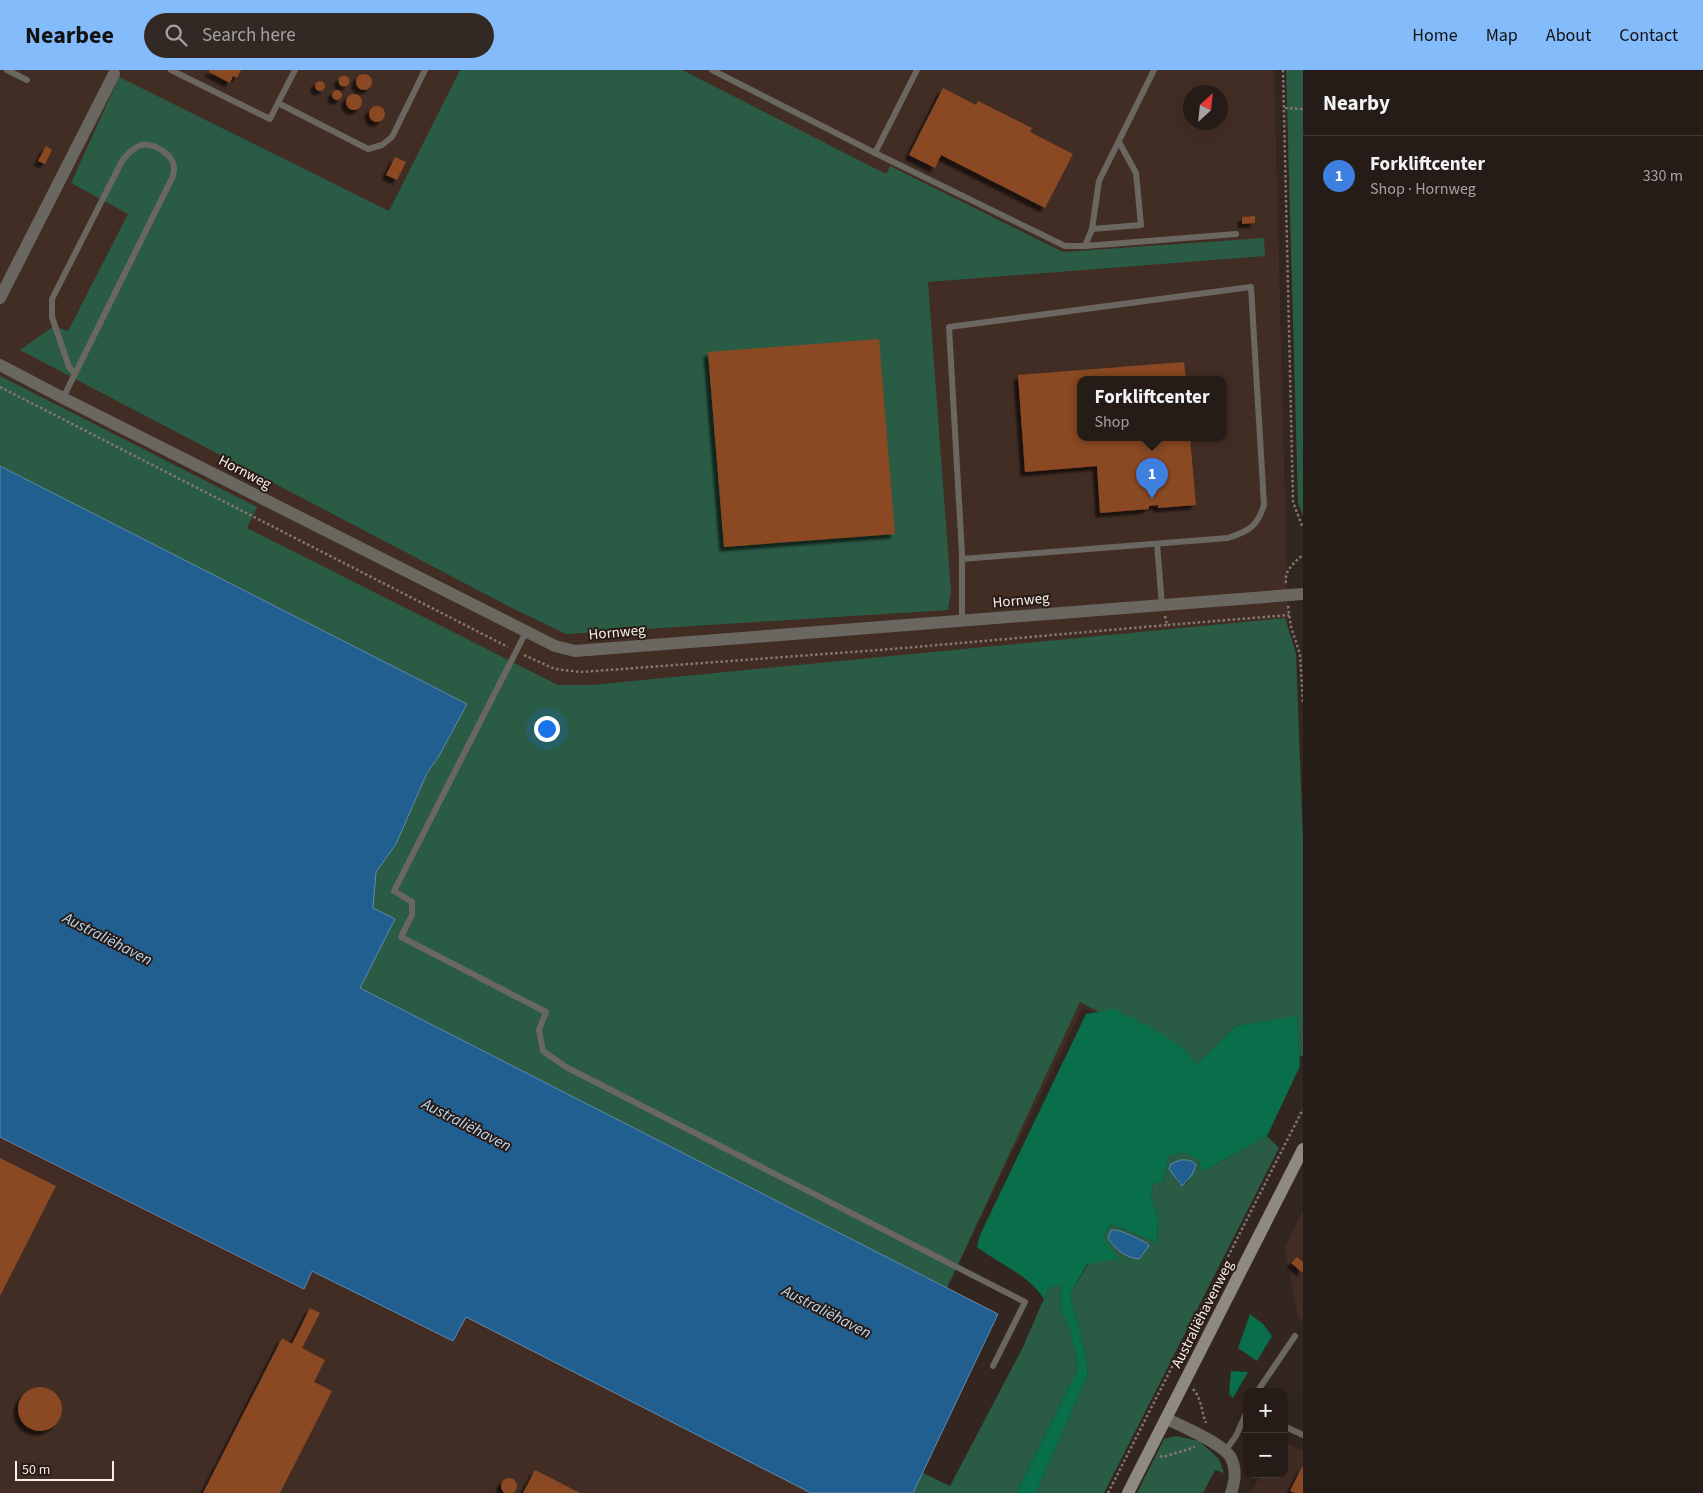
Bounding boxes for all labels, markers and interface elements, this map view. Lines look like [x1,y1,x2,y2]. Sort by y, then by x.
search box [144,13,494,58]
text: Nearbee [25,18,114,53]
icon: search [162,21,190,49]
text: Search here [202,22,296,49]
text: Home [1412,23,1458,48]
text: Map [1486,23,1518,48]
text: About [1546,23,1591,48]
text: Contact [1619,23,1678,48]
north arrow [1183,85,1228,130]
text: Nearby [1323,88,1390,118]
text: Forkliftcenter [1370,151,1485,178]
text: 1 [1335,165,1343,187]
text: 330 m [1643,165,1683,187]
text: Shop · Hornweg [1370,178,1476,200]
popup [1077,376,1227,441]
text: Forkliftcenter [1095,384,1209,411]
text: Shop [1095,411,1129,433]
street label: Hornweg [215,450,275,495]
pin: 1 [1136,458,1168,499]
street label: Hornweg [992,588,1051,613]
street label: Hornweg [588,620,647,645]
your location [534,716,560,742]
water label: Australiëhaven [58,907,156,971]
water label: Australiëhaven [417,1093,515,1157]
street label: Australiëhavenweg [1166,1256,1239,1372]
water label: Australiëhaven [777,1280,875,1344]
map controls [1243,1388,1288,1478]
button: + [1243,1388,1288,1433]
button: − [1243,1433,1288,1478]
scale bar [15,1458,114,1481]
text: 50 m [22,1460,50,1480]

